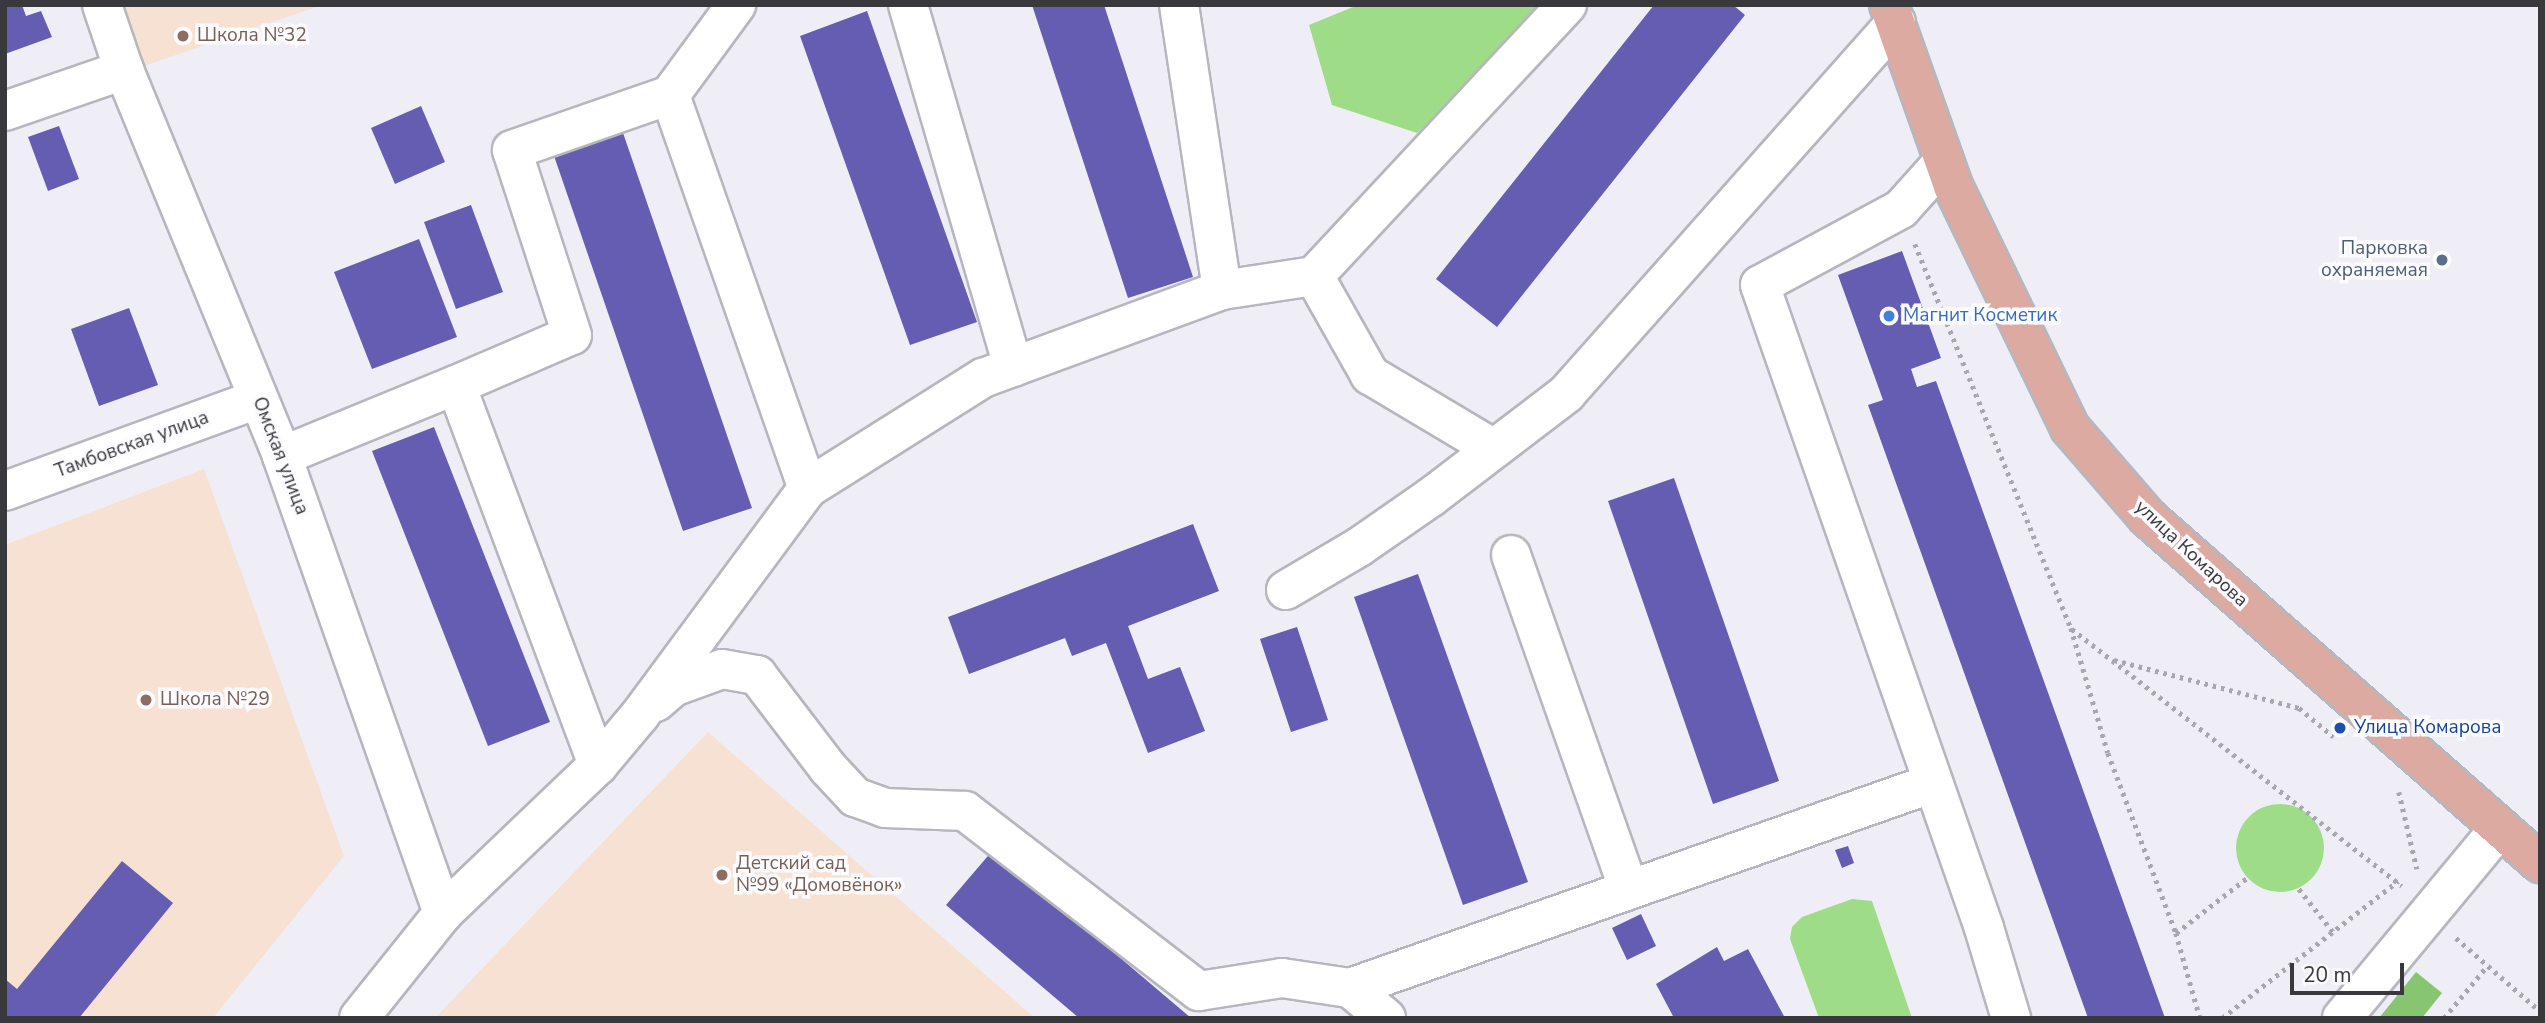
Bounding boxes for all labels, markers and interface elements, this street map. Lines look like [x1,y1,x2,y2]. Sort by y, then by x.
place label: Школа №32 [197,25,307,47]
marker: Школа №32 [175,28,191,44]
place label: Парковка охраняемая [2321,238,2428,282]
marker: Парковка охраняемая [2434,252,2450,268]
place label: Магнит Косметик [1903,305,2057,327]
marker: Магнит Косметик [1881,308,1897,324]
street label: Омская улица [247,394,313,518]
street label: Тамбовская улица [52,407,212,483]
street label: улица Комарова [2130,496,2252,612]
place label: Школа №29 [160,689,270,711]
marker: Школа №29 [138,692,154,708]
place label: Улица Комарова [2354,717,2501,739]
marker: Улица Комарова [2332,720,2348,736]
place label: Детский сад №99 «Домовёнок» [736,853,902,897]
marker: Детский сад №99 «Домовёнок» [714,867,730,883]
scale bar [2293,950,2407,994]
text: 20 m [2303,961,2352,989]

